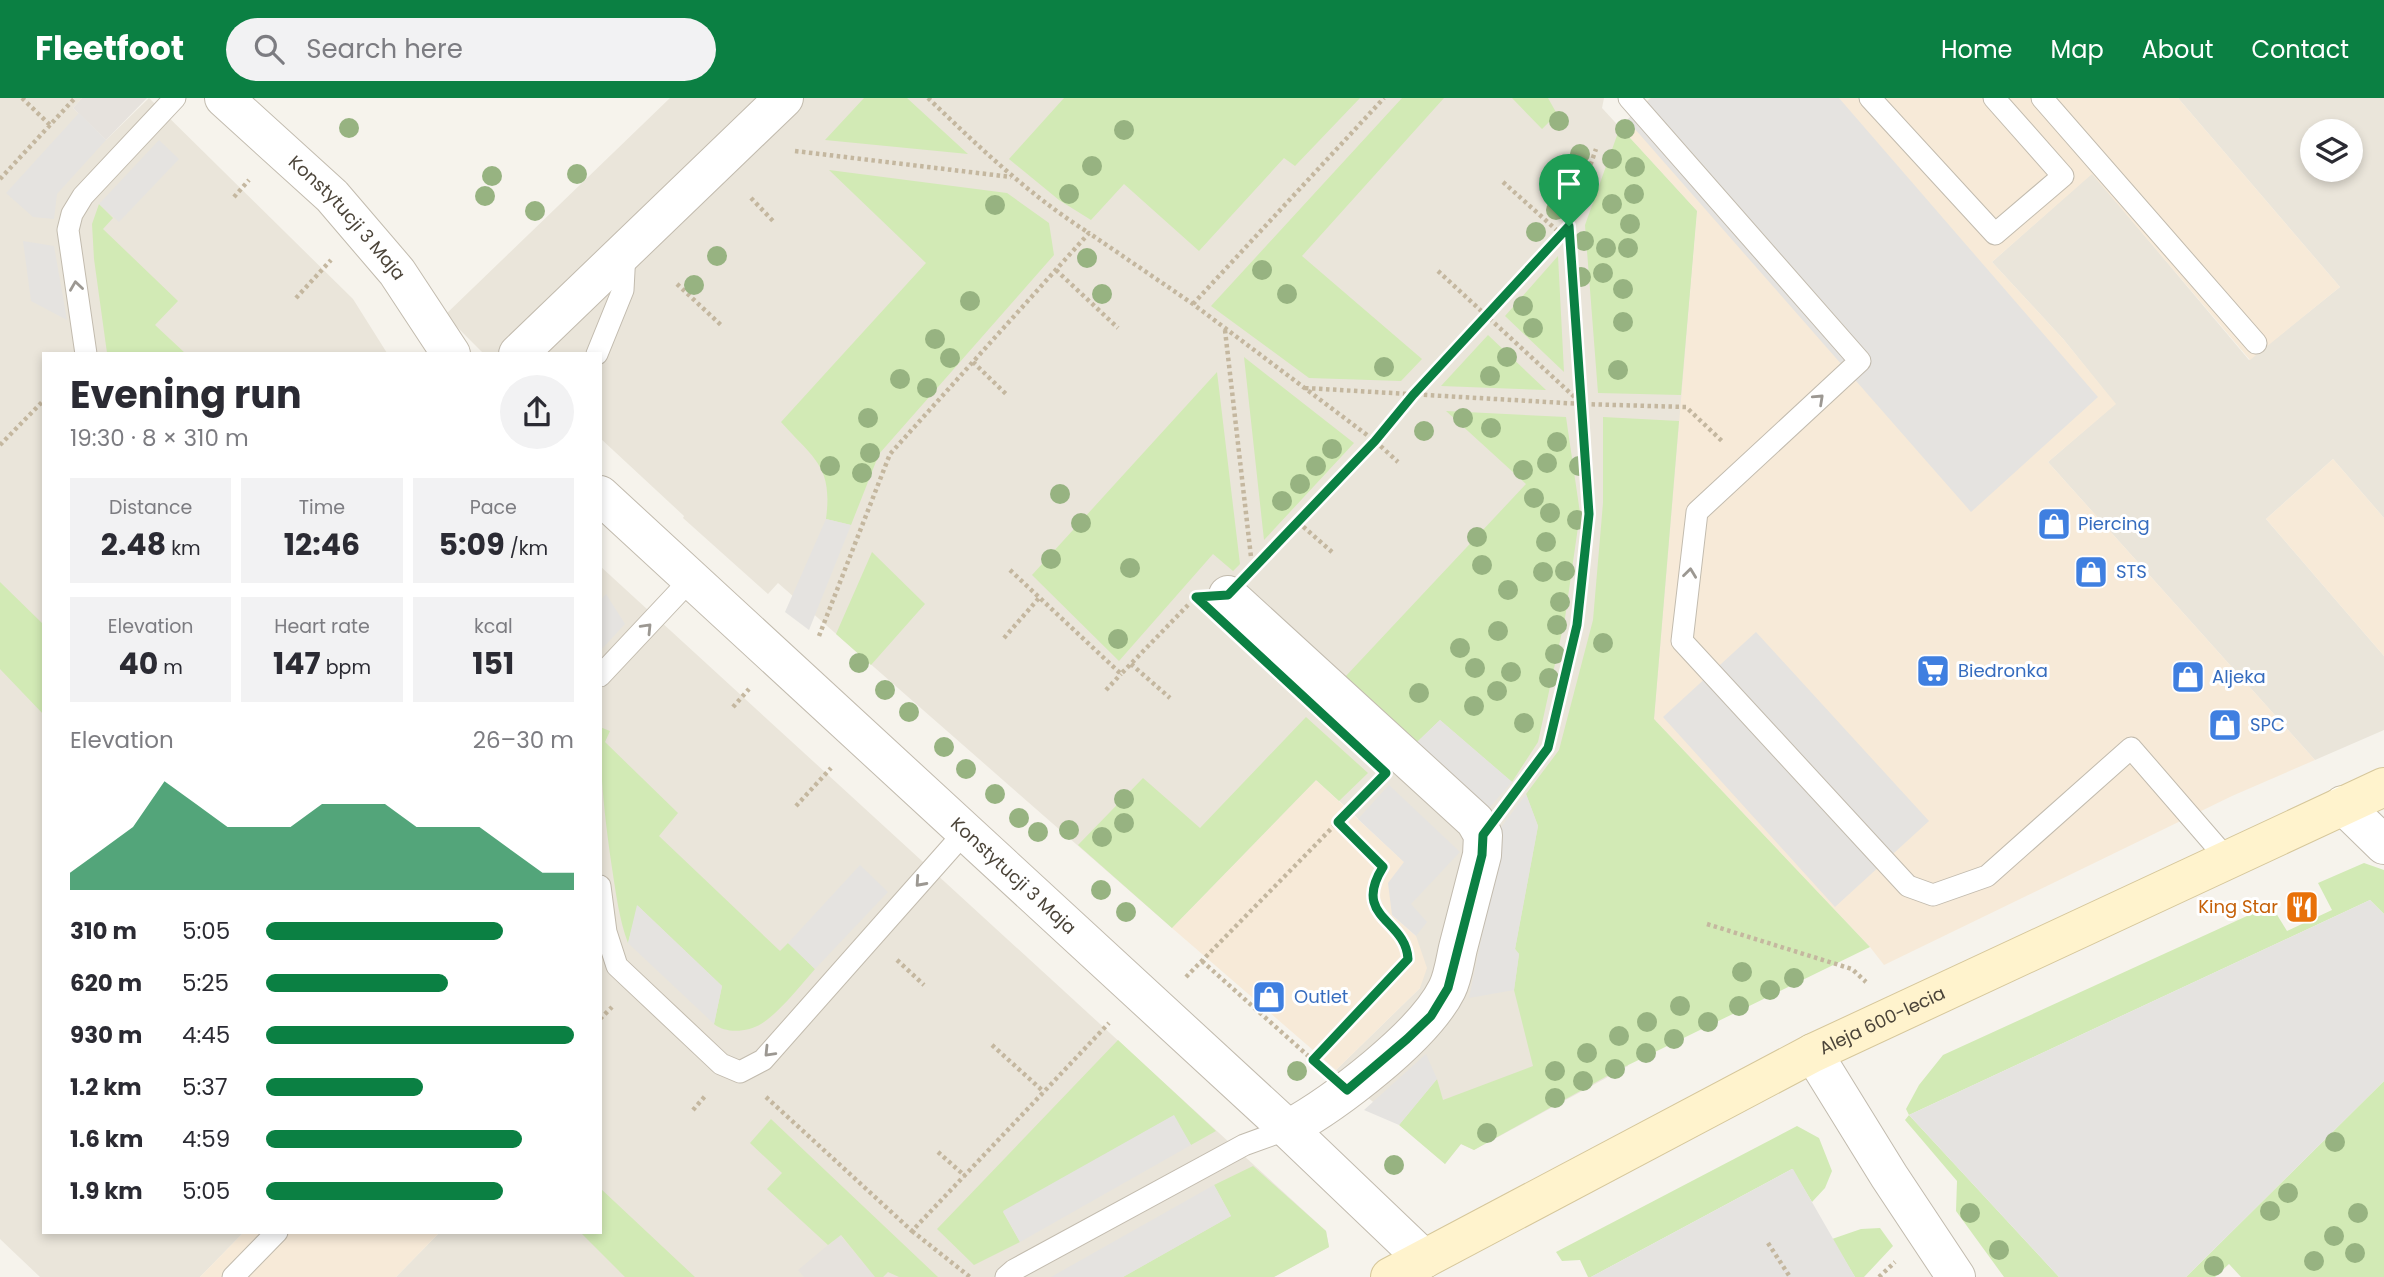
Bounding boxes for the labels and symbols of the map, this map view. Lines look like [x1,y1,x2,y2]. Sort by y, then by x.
street label: Konstytucji 3 Maja [283,149,412,285]
pin [1539,154,1599,226]
one-way arrow [69,280,84,292]
one-way arrow [1811,395,1824,408]
shop icon: Piercing [2035,505,2073,543]
place label: Piercing [2078,511,2150,536]
shop icon: STS [2072,553,2110,591]
place label: STS [2116,559,2147,584]
one-way arrow [1682,567,1697,579]
one-way arrow [638,623,651,636]
supermarket icon: Biedronka [1914,652,1952,690]
place label: Biedronka [1958,658,2048,683]
shop icon: Aljeka [2169,658,2207,696]
place label: Aljeka [2212,664,2266,689]
shop icon: SPC [2206,706,2244,744]
place label: SPC [2250,712,2285,737]
street label: Konstytucji 3 Maja [945,811,1082,940]
one-way arrow [916,874,928,887]
restaurant icon: King Star [2283,888,2321,926]
place label: King Star [2198,894,2278,919]
shop icon: Outlet [1250,978,1288,1016]
street label: Aleja 600-lecia [1815,980,1949,1060]
place label: Outlet [1294,984,1348,1009]
one-way arrow [764,1044,777,1057]

